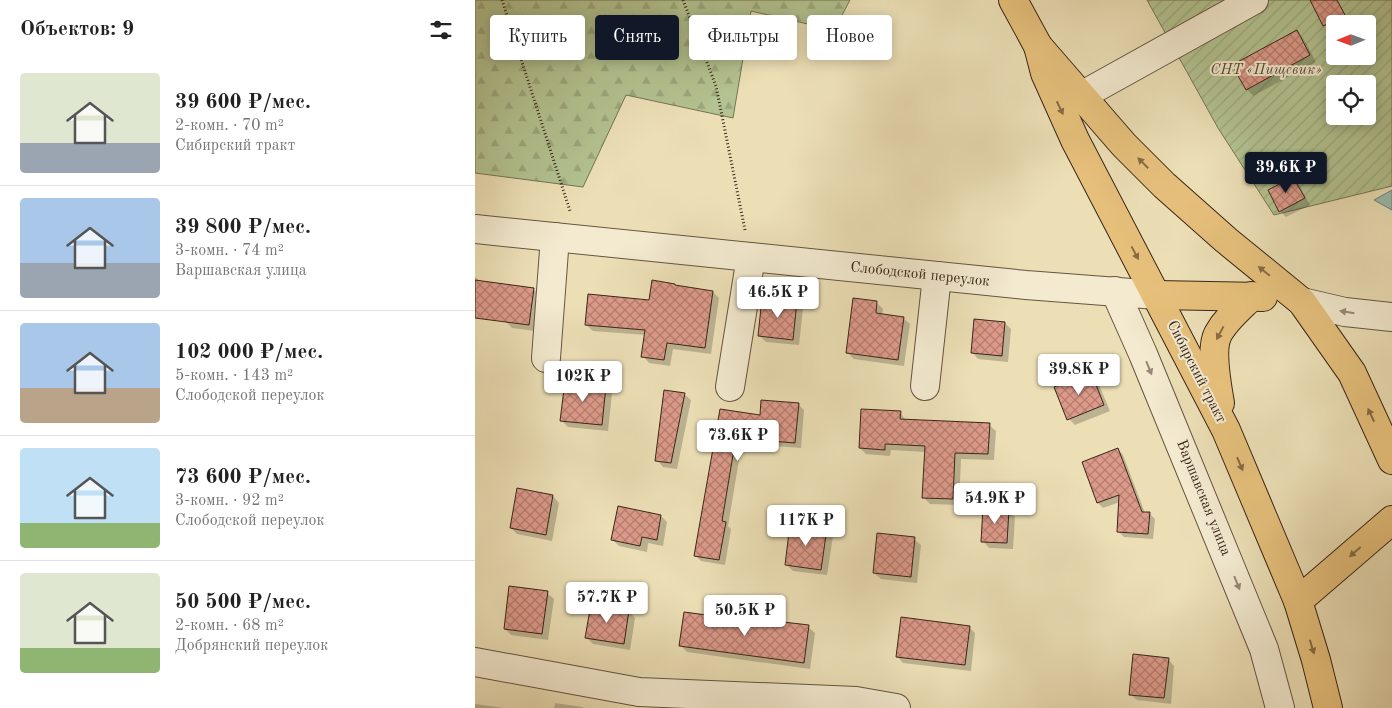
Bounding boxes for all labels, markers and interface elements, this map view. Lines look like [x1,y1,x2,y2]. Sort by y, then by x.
chip: Купить [490,15,585,60]
chip: Снять [595,15,679,60]
chip: Фильтры [689,15,797,60]
chip: Новое [807,15,892,60]
north arrow [1326,15,1376,65]
map controls [1326,15,1376,125]
icon: filters [427,16,455,44]
text: Объектов: 9 [20,19,134,40]
park label: СНТ «Пищевик» [1210,63,1322,78]
button: locate [1326,75,1376,125]
text: 39 600 ₽/мес. [175,92,311,113]
icon: home [60,93,120,153]
one-way arrow [1057,101,1065,115]
text: 2-комн. · 70 m² [175,118,284,134]
text: Сибирский тракт [175,138,295,154]
pin: 39.6K ₽ [1240,152,1332,194]
one-way arrow [1137,157,1149,169]
text: 39.6K ₽ [1256,160,1316,176]
text: 39 800 ₽/мес. [175,217,311,238]
icon: home [60,218,120,278]
text: 3-комн. · 74 m² [175,243,284,259]
one-way arrow [1131,245,1139,260]
street label: Слободской переулок [850,260,991,290]
text: Варшавская улица [175,263,307,279]
one-way arrow [1258,265,1271,276]
pin: 46.5K ₽ [732,276,824,319]
text: 46.5K ₽ [748,285,808,301]
one-way arrow [1338,308,1354,316]
street label: Сибирский тракт [1164,318,1228,426]
one-way arrow [1216,325,1224,340]
text: 102 000 ₽/мес. [175,342,323,363]
icon: home [60,343,120,403]
pin: 39.8K ₽ [1033,354,1125,396]
pin: 102K ₽ [542,360,624,403]
one-way arrow [1145,361,1153,376]
text: 39.8K ₽ [1049,362,1109,378]
text: 5-комн. · 143 m² [175,368,293,384]
text: 102K ₽ [555,369,611,385]
text: Слободской переулок [175,388,324,404]
one-way arrow [1367,408,1375,422]
pin: 73.6K ₽ [692,420,784,462]
text: 73.6K ₽ [708,428,768,444]
street label: Варшавская улица [1173,438,1233,559]
one-way arrow [1236,457,1244,471]
text: 73 600 ₽/мес. [175,467,311,488]
icon: home [60,468,120,528]
pin: 54.9K ₽ [949,482,1041,525]
text: 54.9K ₽ [965,491,1025,507]
text: 3-комн. · 92 m² [175,493,284,509]
pin: 117K ₽ [765,504,847,547]
text: Слободской переулок [175,513,324,529]
text: 117K ₽ [778,513,834,529]
one-way arrow [1349,546,1361,557]
one-way arrow [1234,576,1242,590]
pin: 57.7K ₽ [561,582,653,624]
text: 57.7K ₽ [577,590,637,606]
text: 50 500 ₽/мес. [175,592,311,613]
icon: home [60,593,120,653]
pin: 50.5K ₽ [699,594,791,637]
text: 50.5K ₽ [715,603,775,619]
text: 2-комн. · 68 m² [175,618,284,634]
text: Добрянский переулок [175,638,328,654]
one-way arrow [1308,640,1316,655]

